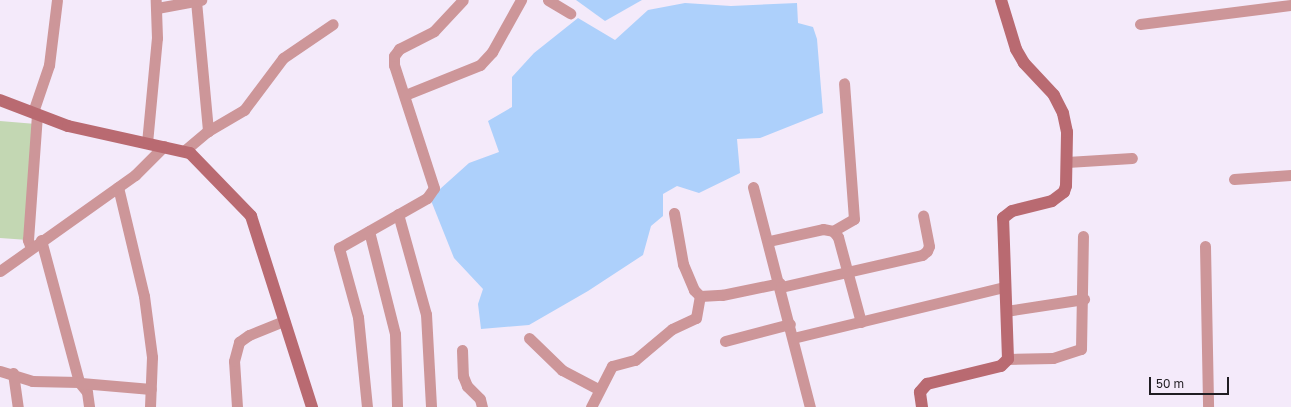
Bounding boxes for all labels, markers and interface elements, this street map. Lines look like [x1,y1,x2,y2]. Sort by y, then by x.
scale bar [1151,369,1231,395]
text: 50 m [1156,376,1184,391]

